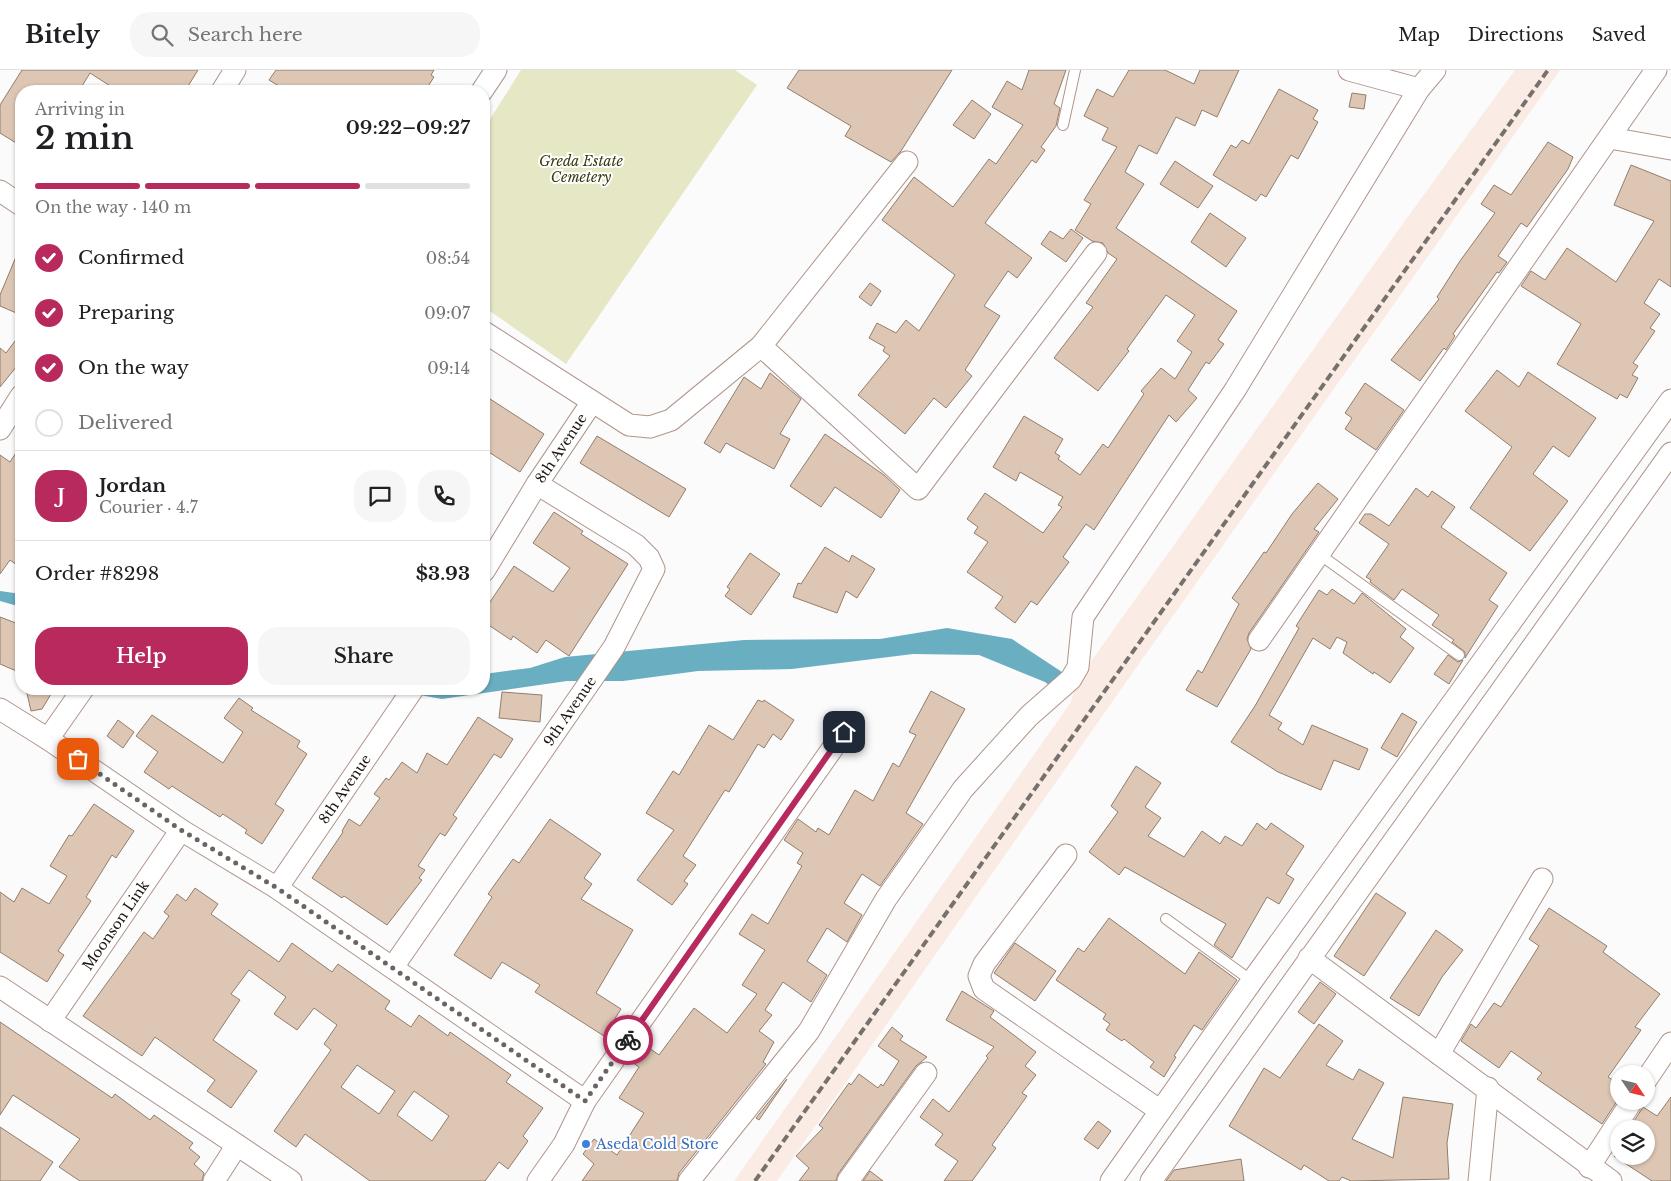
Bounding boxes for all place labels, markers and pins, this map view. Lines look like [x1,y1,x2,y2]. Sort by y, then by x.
pin [823,711,865,753]
pin [57,738,99,780]
place label: Aseda Cold Store [595,1135,719,1153]
marker: Aseda Cold Store [580,1138,592,1150]

